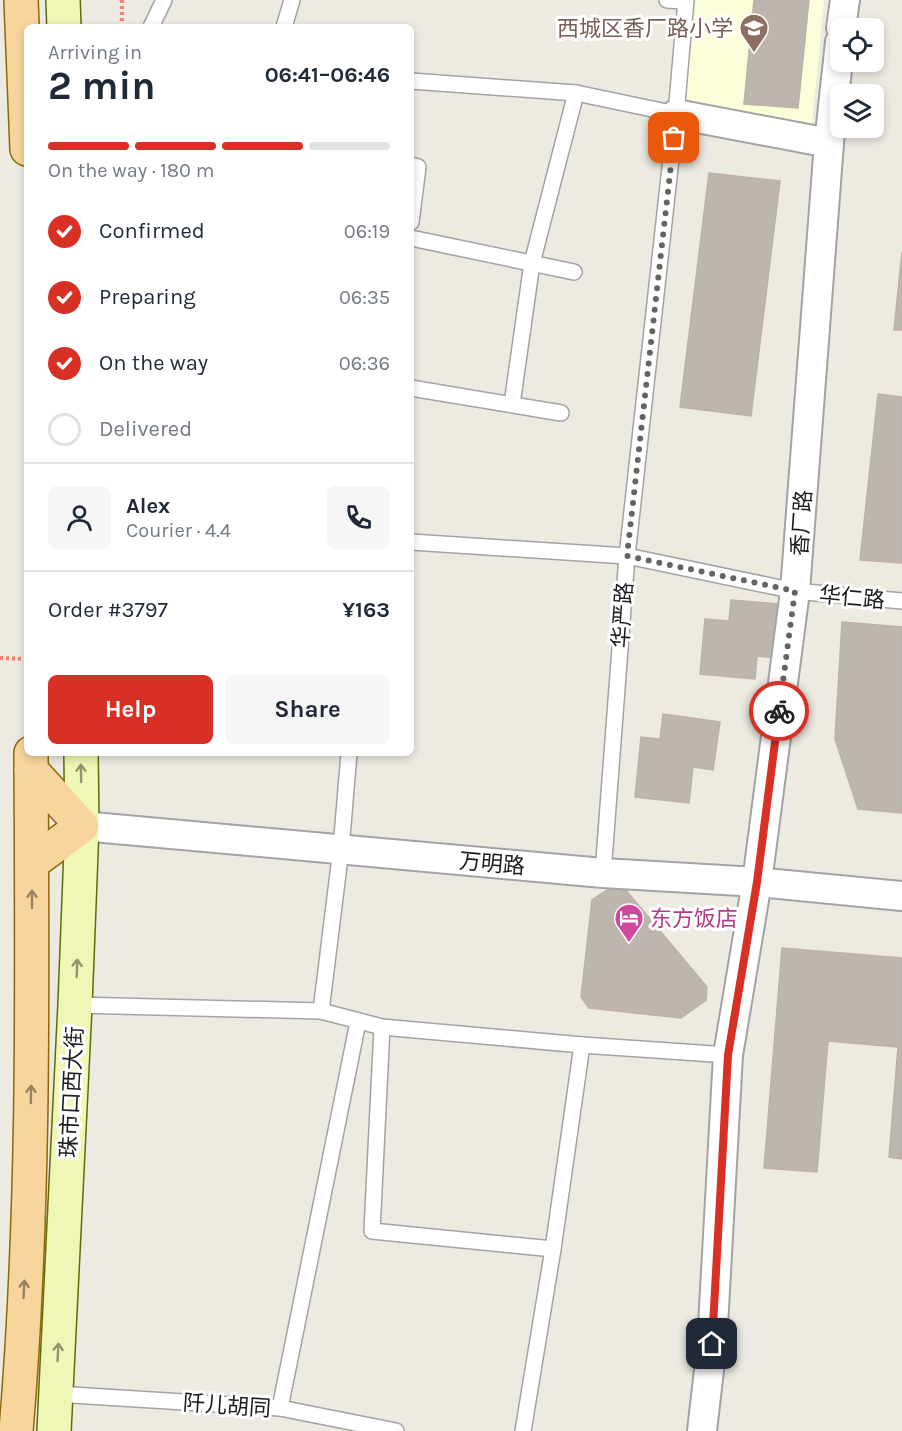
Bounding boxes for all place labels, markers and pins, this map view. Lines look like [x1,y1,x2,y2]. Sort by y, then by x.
school or university icon: 西城区香厂路小学 [738,12,770,54]
place label: 西城区香厂路小学 [557,16,733,42]
pin [648,112,699,163]
hotel icon: 东方饭店 [613,902,645,944]
place label: 东方饭店 [650,906,738,932]
pin [686,1318,737,1369]

